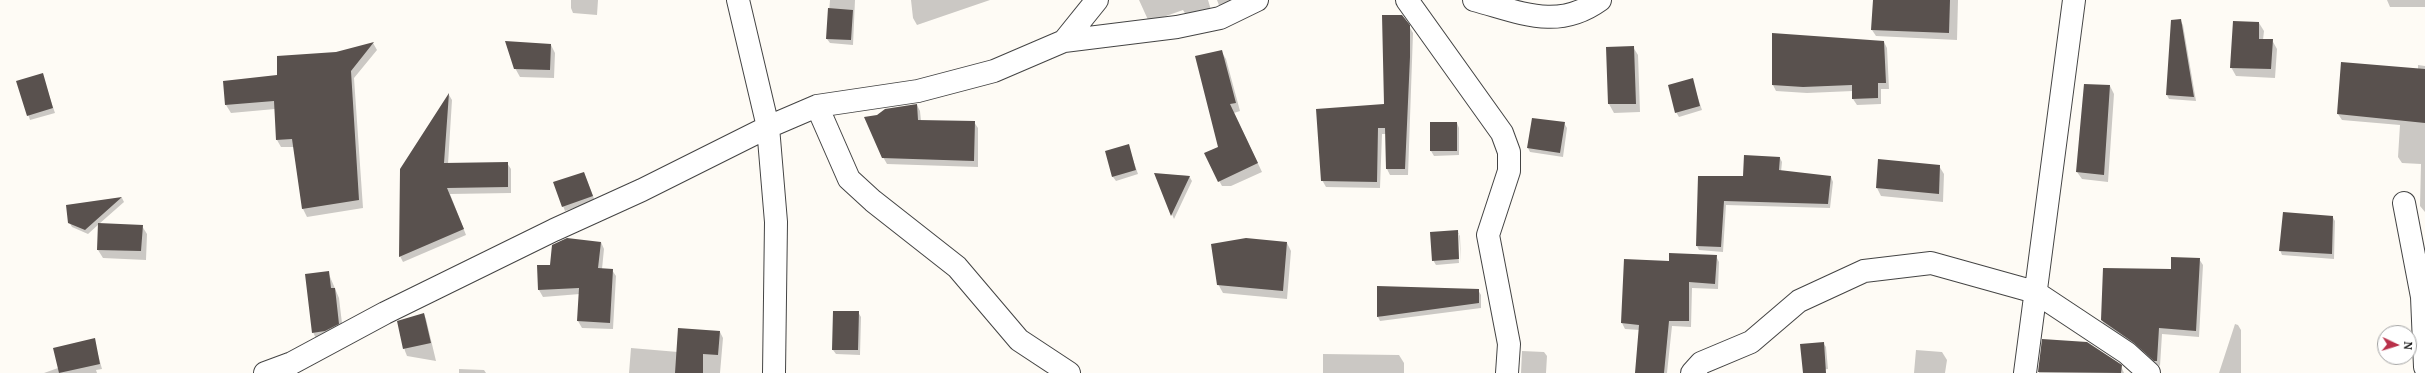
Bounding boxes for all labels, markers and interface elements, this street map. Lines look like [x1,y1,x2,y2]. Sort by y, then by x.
north arrow [2377,325,2417,365]
text: N [2401,341,2415,350]

